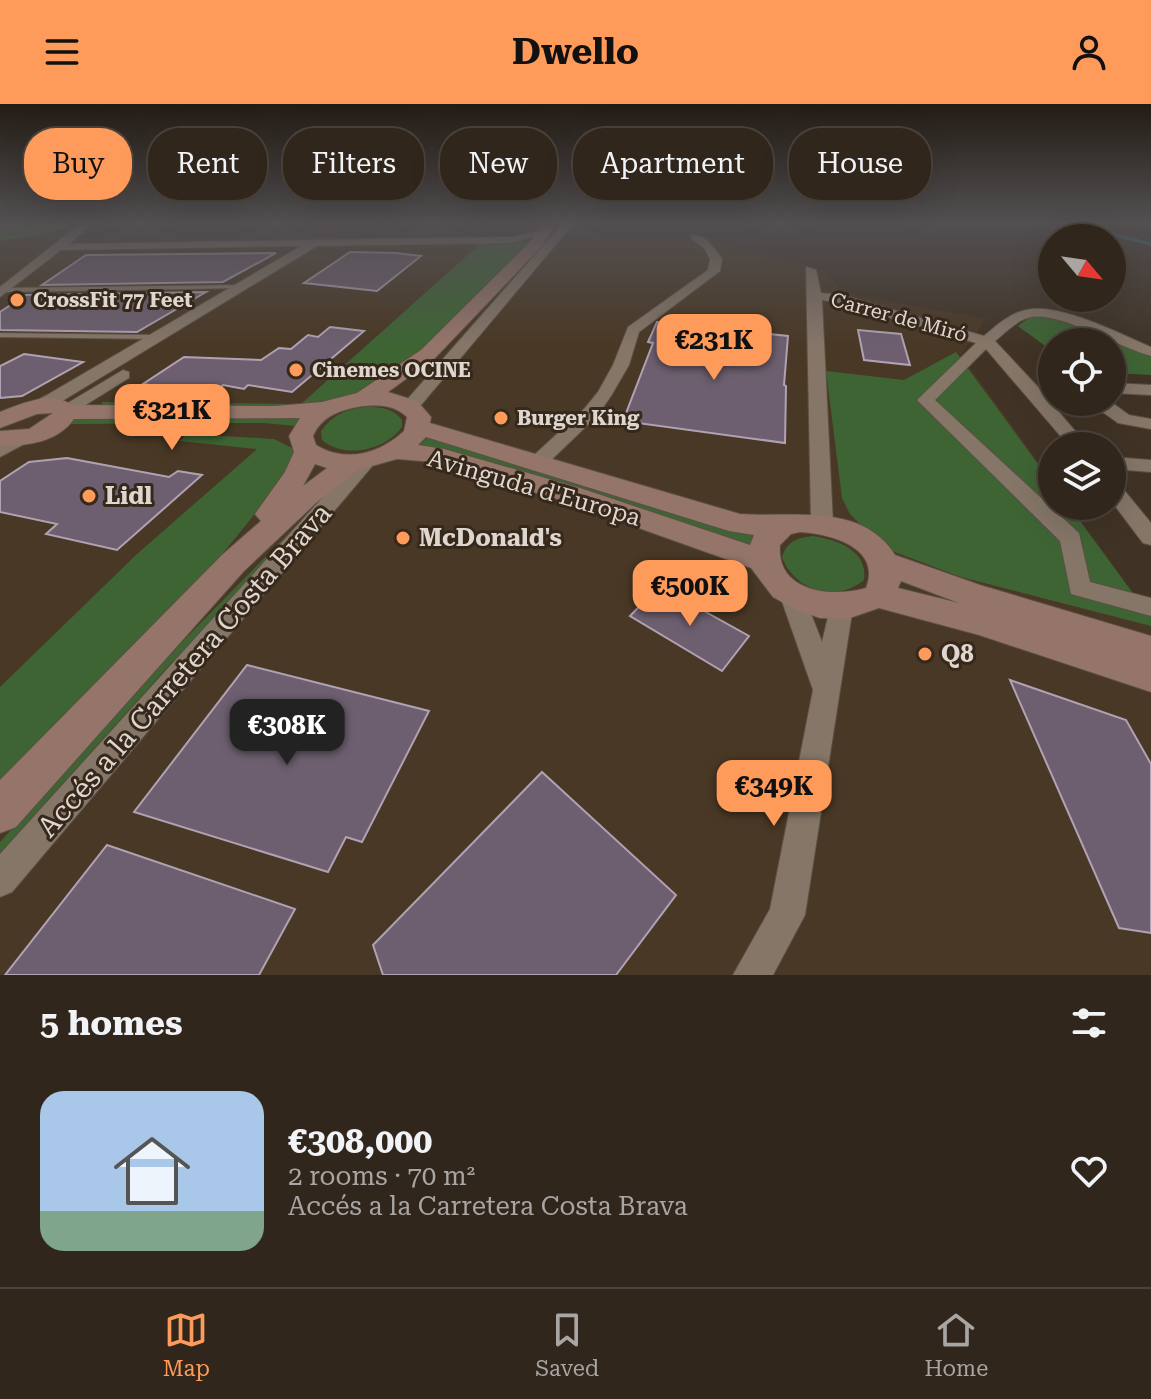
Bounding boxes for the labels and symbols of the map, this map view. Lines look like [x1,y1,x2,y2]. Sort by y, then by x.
north arrow [1038,224,1126,312]
street label: Carrer de Miró [828,287,970,347]
place label: CrossFit 77 Feet [33,288,192,312]
marker: CrossFit 77 Feet [8,291,26,309]
pin: €231K [658,314,770,382]
place label: Cinemes OCINE [312,358,471,382]
marker: Cinemes OCINE [287,361,305,379]
pin: €321K [116,384,228,452]
place label: Burger King [517,406,640,430]
marker: Burger King [492,409,510,427]
street label: Avinguda d'Europa [424,444,644,532]
place label: Lidl [105,482,152,510]
marker: Lidl [80,487,98,505]
street label: Accés a la Carretera Costa Brava [31,497,338,844]
place label: McDonald's [419,524,562,552]
marker: McDonald's [394,529,412,547]
pin: €500K [634,560,746,628]
place label: Q8 [941,640,974,668]
marker: Q8 [916,645,934,663]
pin: €308K [231,699,343,767]
pin: €349K [718,760,830,828]

